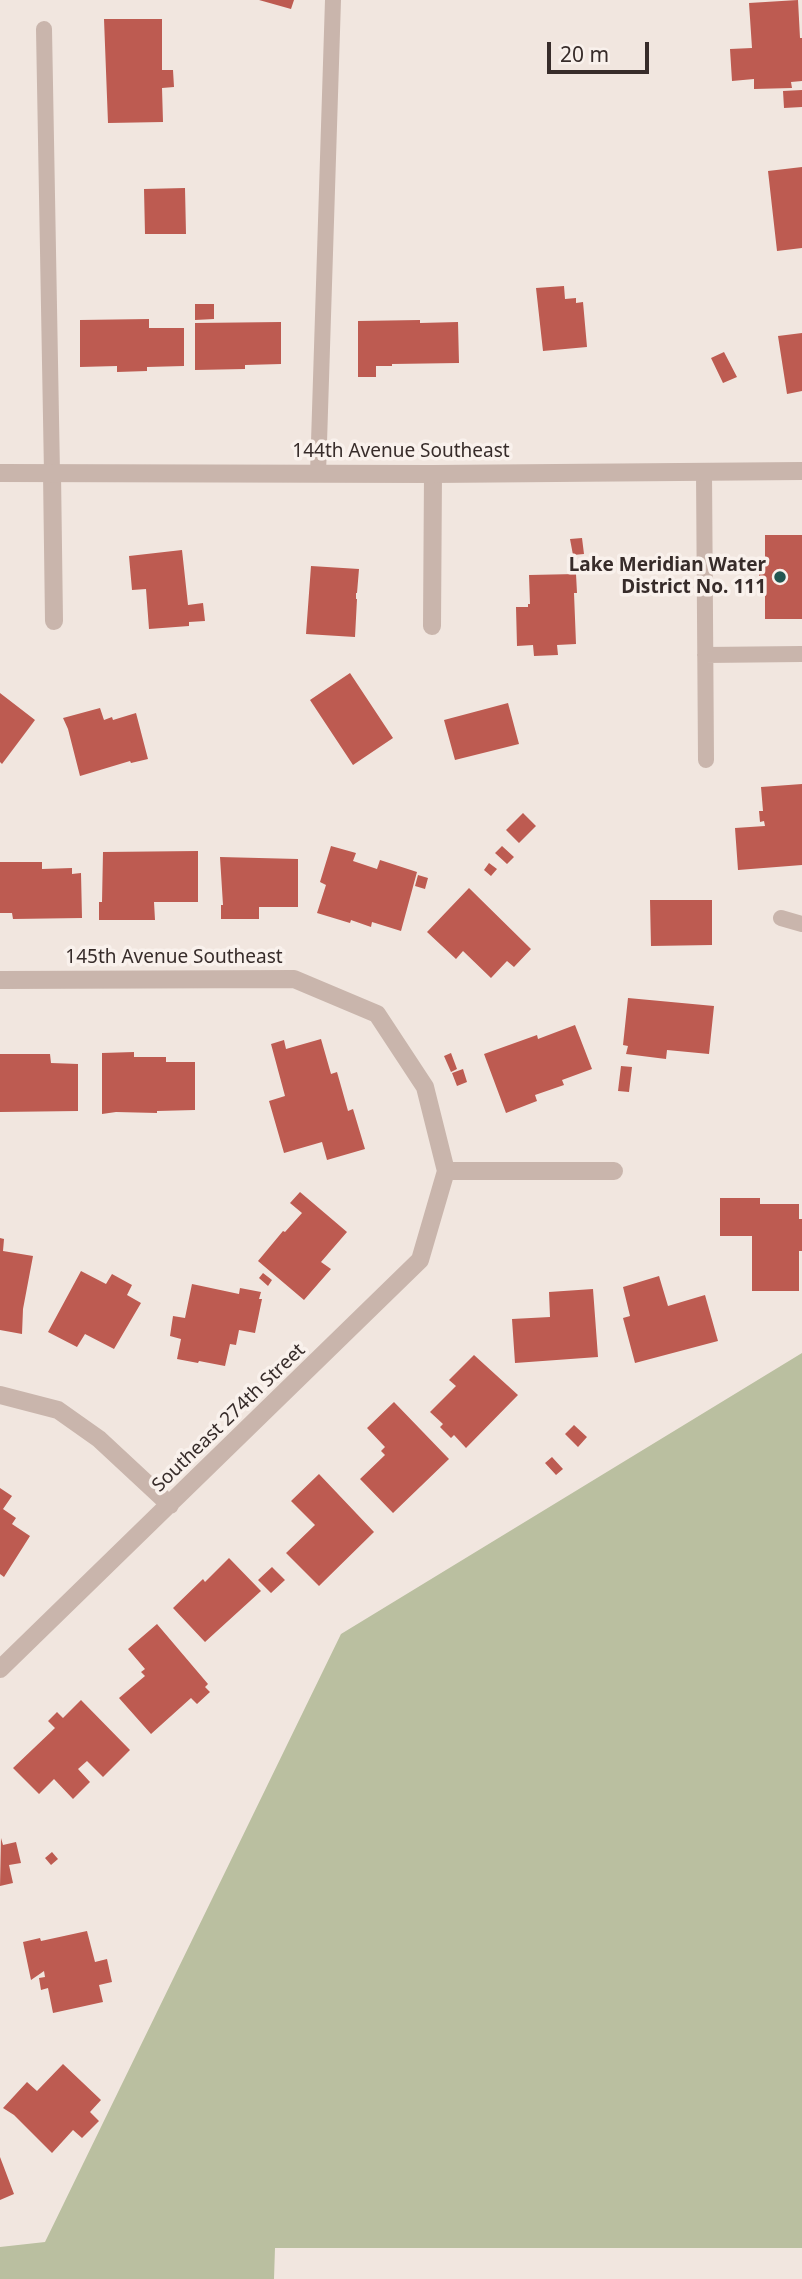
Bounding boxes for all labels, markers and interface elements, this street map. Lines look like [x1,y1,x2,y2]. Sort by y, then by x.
scale bar [550,28,652,72]
text: 20 m [560,40,609,68]
street label: 144th Avenue Southeast [292,441,510,463]
place label: Lake Meridian Water District No. 111 [569,555,766,599]
marker: Lake Meridian Water District No. 111 [772,569,788,585]
street label: 145th Avenue Southeast [65,947,283,969]
street label: Southeast 274th Street [148,1339,310,1497]

